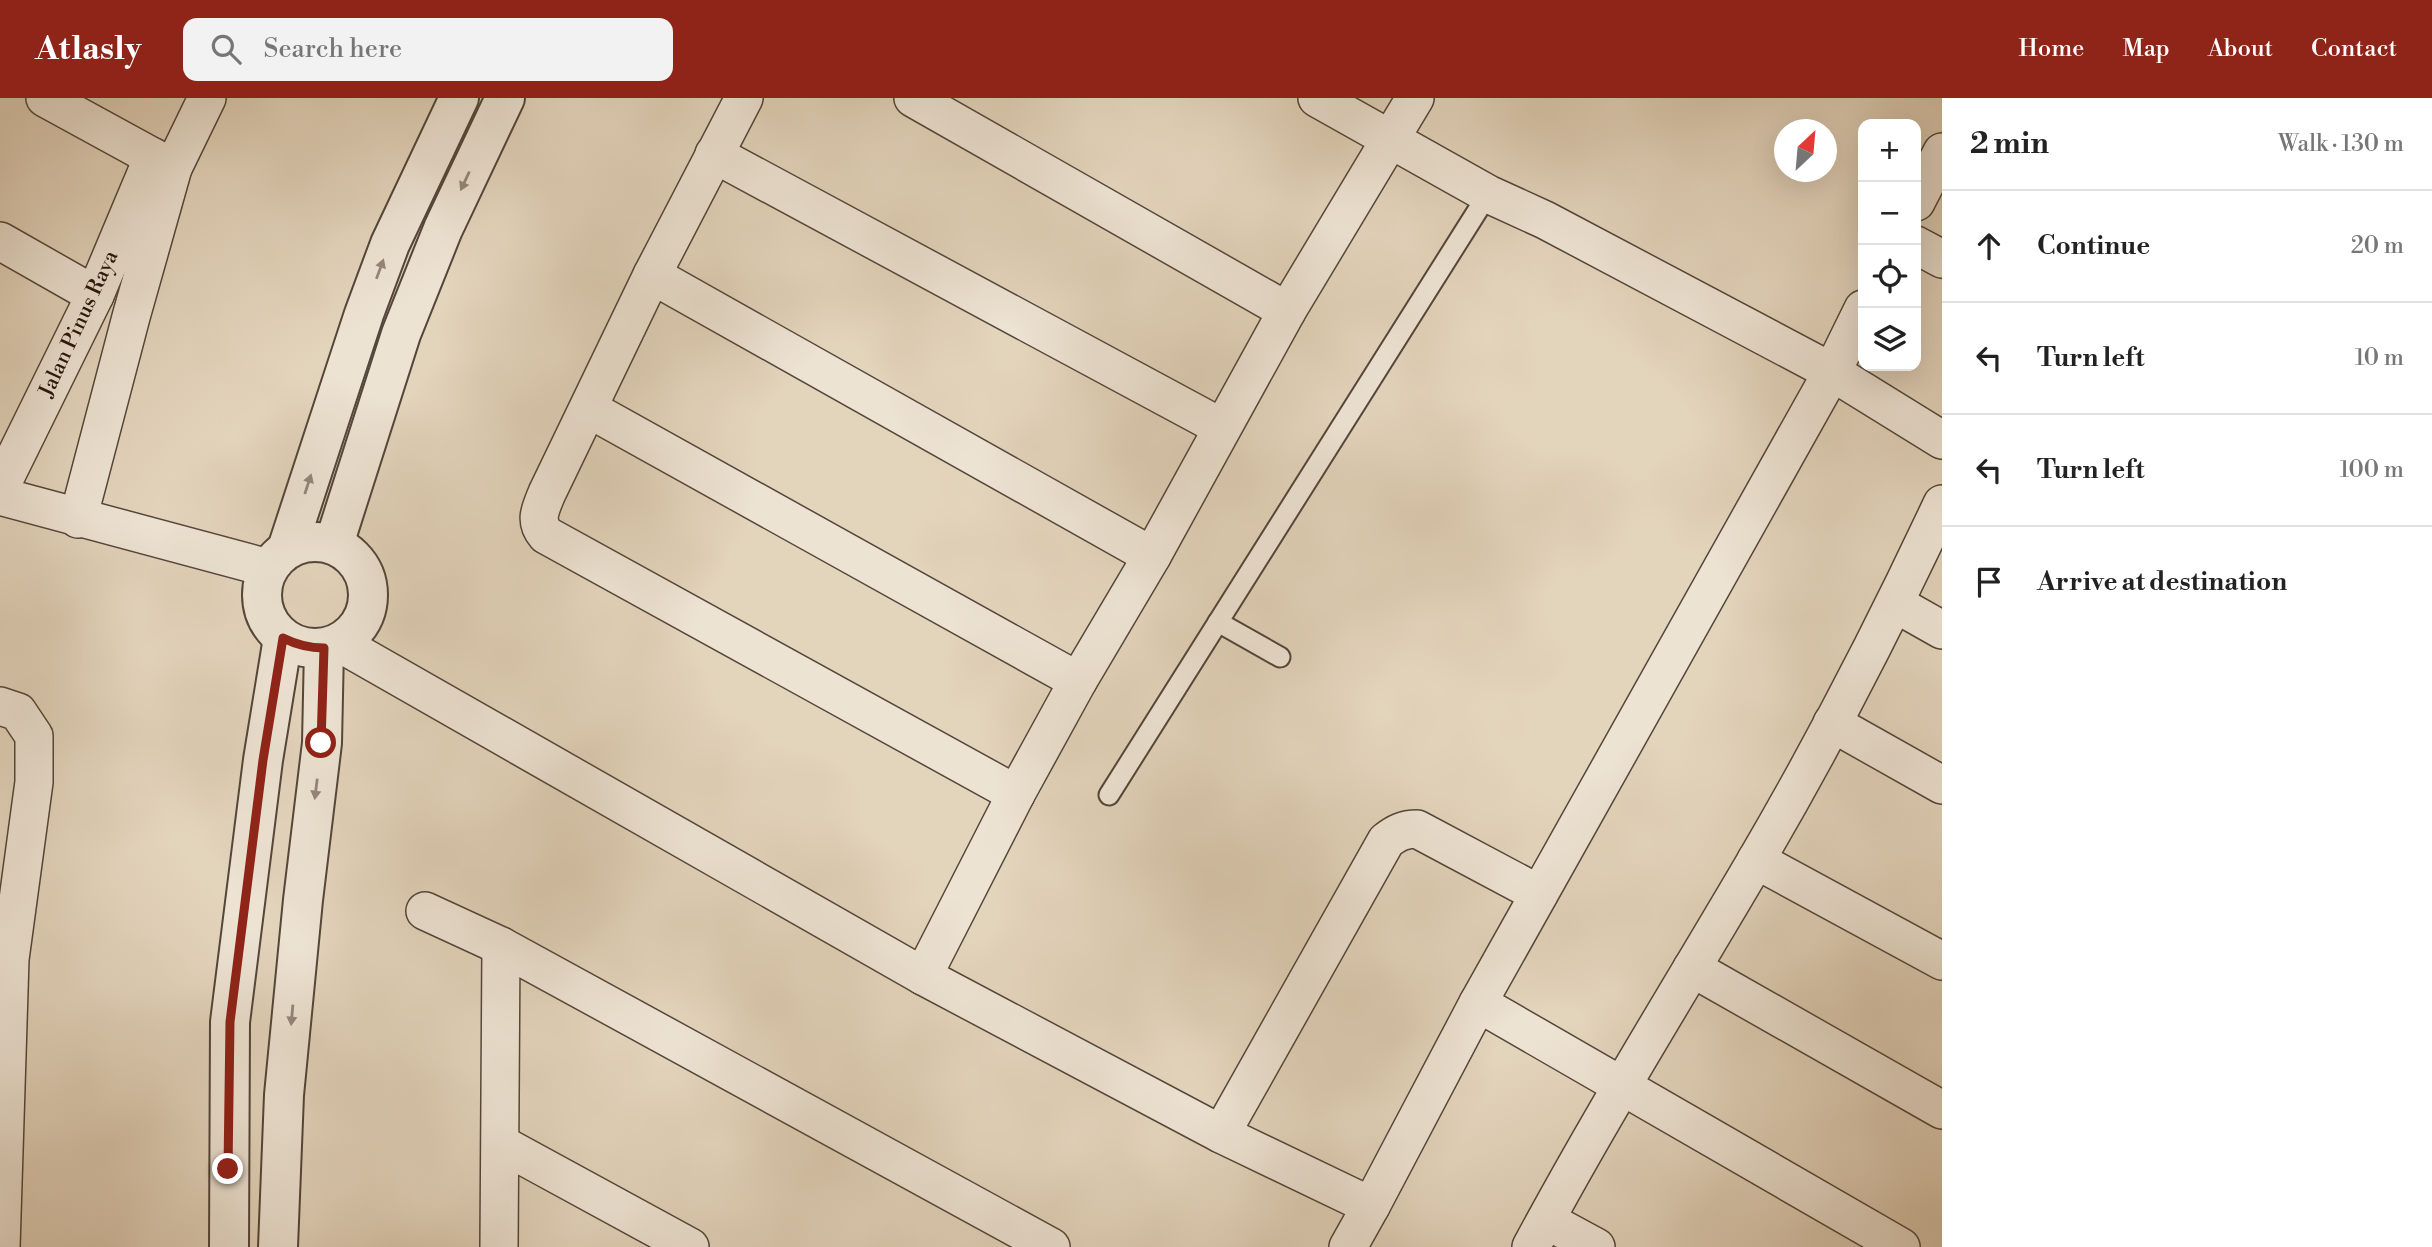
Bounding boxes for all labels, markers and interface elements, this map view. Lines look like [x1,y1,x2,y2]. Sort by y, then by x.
search box [183,18,673,81]
text: Atlasly [35,29,141,70]
icon: search [207,30,245,68]
text: Search here [263,33,402,65]
text: Home [2019,34,2084,64]
text: Map [2122,34,2170,64]
text: About [2208,34,2273,64]
text: Contact [2311,34,2397,64]
north arrow [1774,119,1837,182]
map controls [1858,119,1921,371]
button: + [1858,119,1921,182]
text: 2 min [1970,125,2049,163]
text: Walk · 130 m [2278,130,2404,158]
one-way arrow [459,171,470,192]
button: − [1858,182,1921,245]
icon: ahead [1970,227,2008,265]
text: Continue [2037,230,2150,262]
text: 20 m [2351,232,2404,260]
button: locate [1858,245,1921,308]
street label: Jalan Pinus Raya [33,246,124,402]
one-way arrow [375,258,386,279]
button: layers [1858,308,1921,371]
icon: left [1970,339,2008,377]
text: Turn left [2037,342,2145,374]
text: 10 m [2355,344,2404,372]
icon: left [1970,451,2008,489]
text: Turn left [2037,454,2145,486]
text: 100 m [2339,456,2404,484]
one-way arrow [303,474,314,495]
icon: arrive [1970,563,2008,601]
text: Arrive at destination [2037,566,2287,598]
route start [305,727,336,758]
one-way arrow [310,778,321,800]
one-way arrow [286,1005,297,1027]
route end [212,1153,243,1184]

